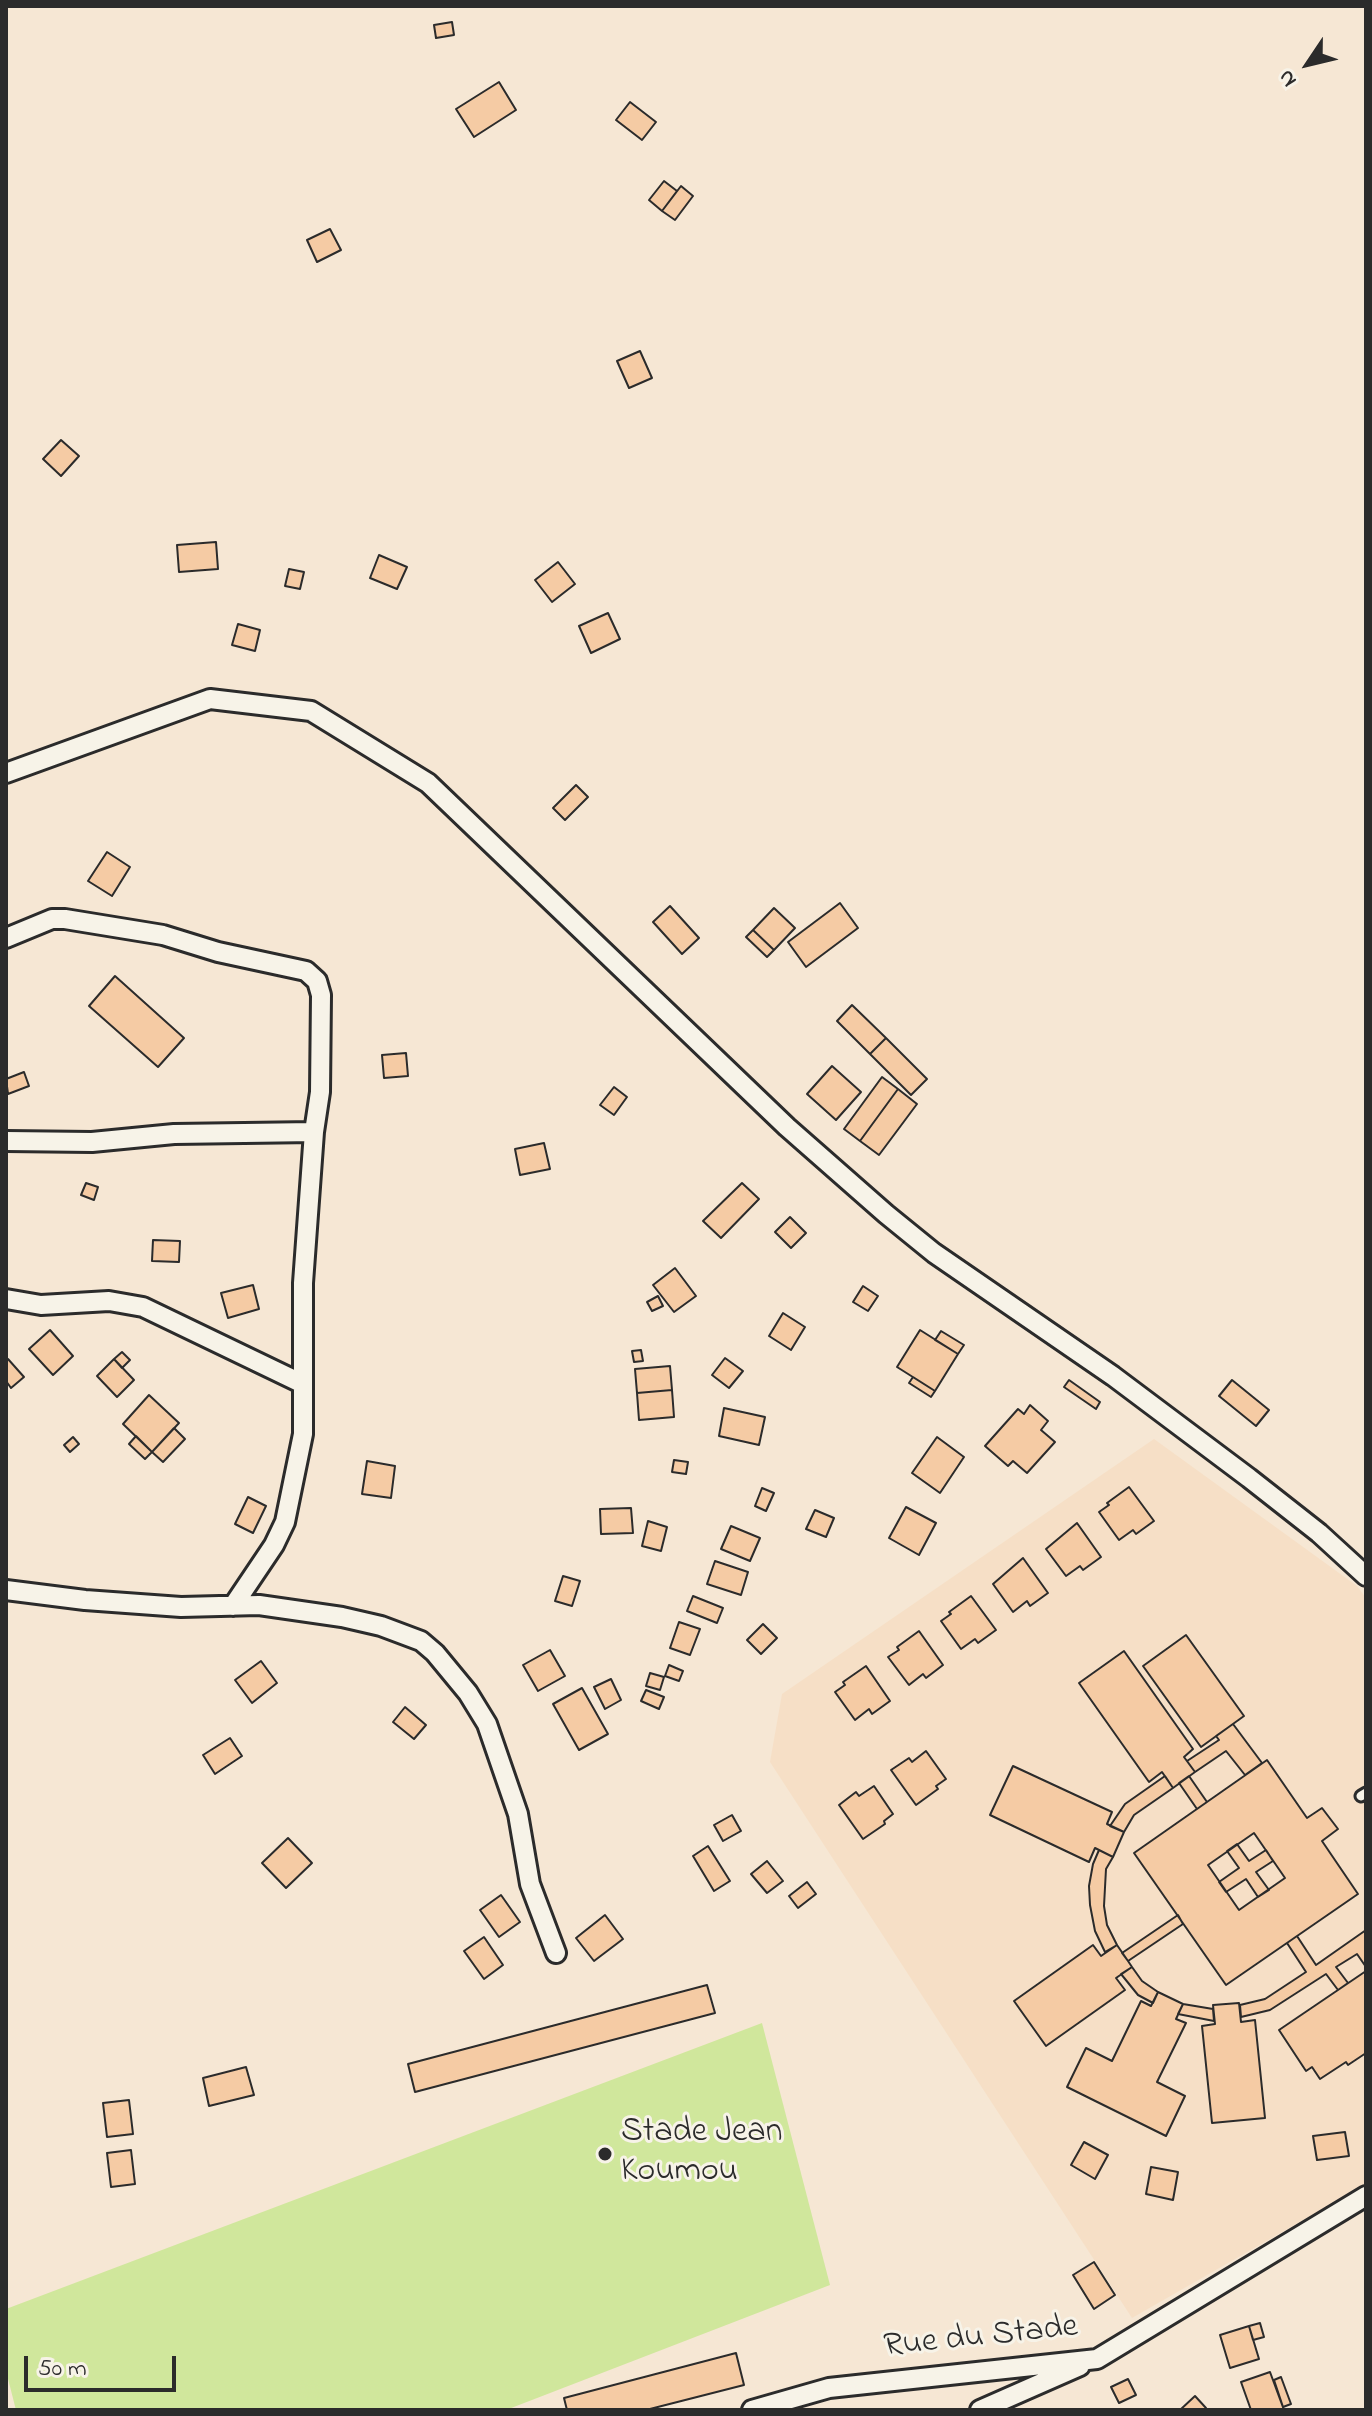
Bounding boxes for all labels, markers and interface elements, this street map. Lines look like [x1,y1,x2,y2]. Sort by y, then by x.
north arrow [1268,24,1348,104]
text: N [1271,63,1306,93]
place label: Stade Jean Koumou [621,2114,782,2194]
marker: Stade Jean Koumou [596,2145,614,2163]
street label: Rue du Stade [882,2309,1080,2369]
scale bar [28,2340,180,2390]
text: 50 m [38,2352,87,2387]

